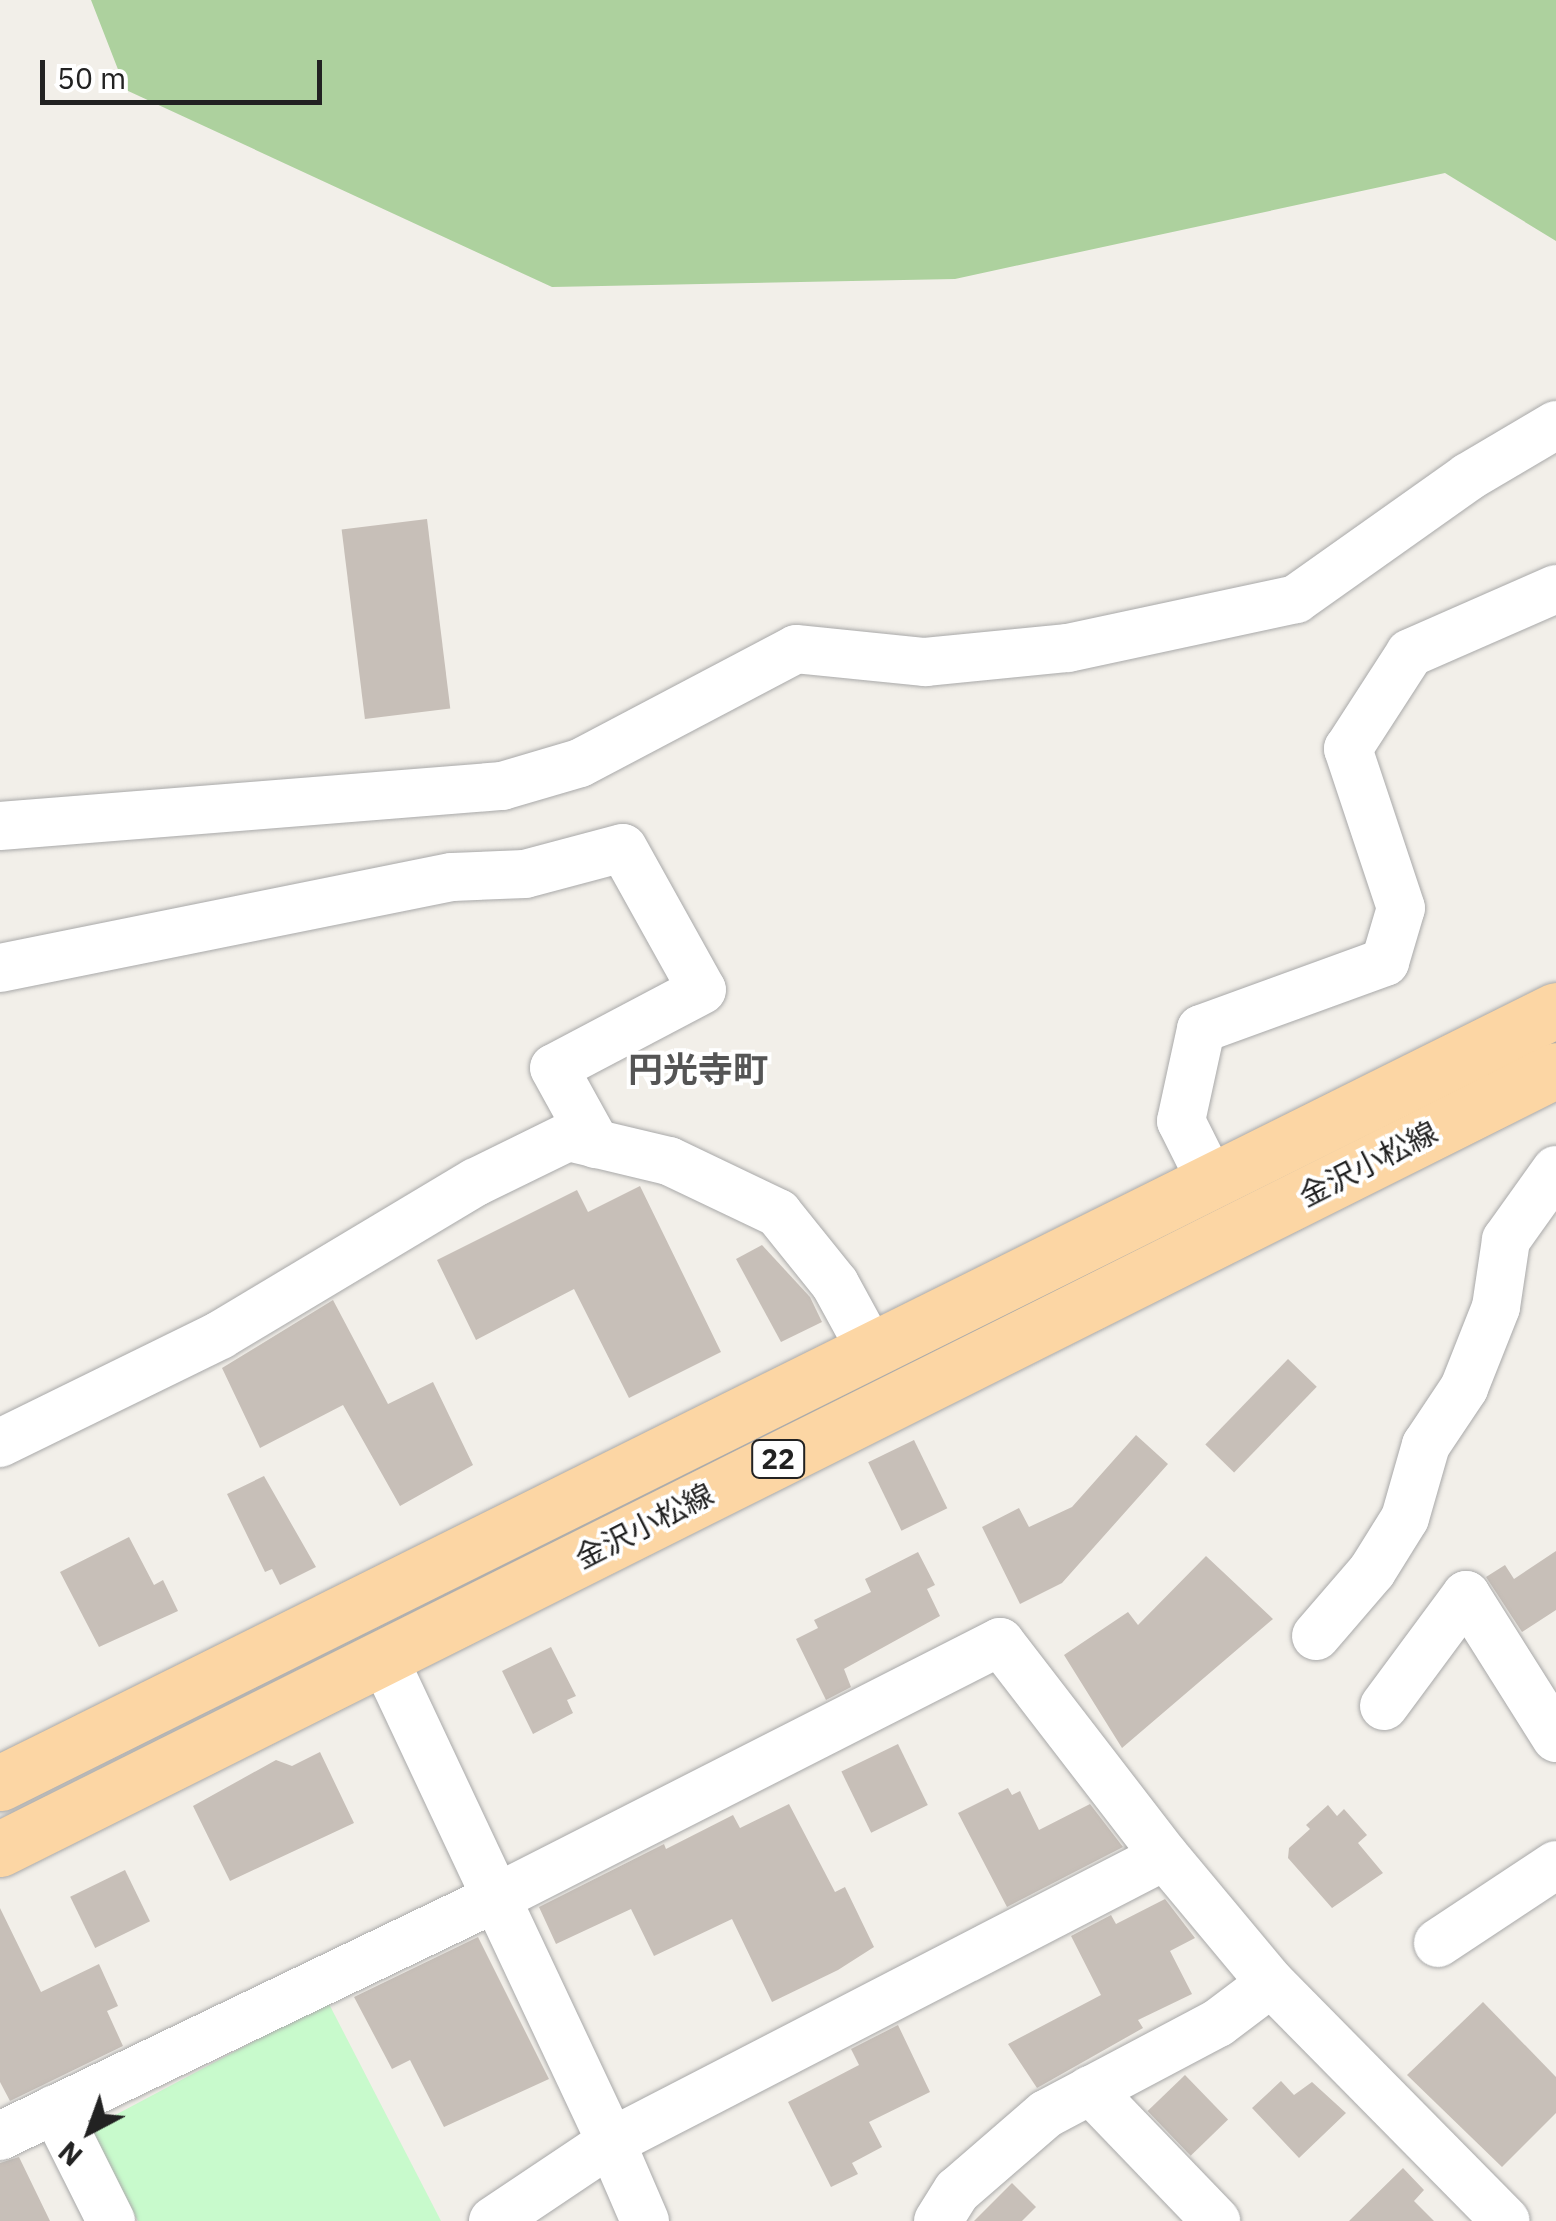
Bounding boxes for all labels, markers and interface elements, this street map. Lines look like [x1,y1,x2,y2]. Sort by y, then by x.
scale bar [45,40,328,102]
text: 50 m [57,58,126,97]
district label: 円光寺町 [628,1048,768,1090]
street label: 金沢小松線 [1293,1114,1443,1214]
road number: 22 [750,1436,806,1482]
street label: 金沢小松線 [569,1476,719,1576]
north arrow [40,2081,140,2181]
text: N [50,2133,90,2175]

